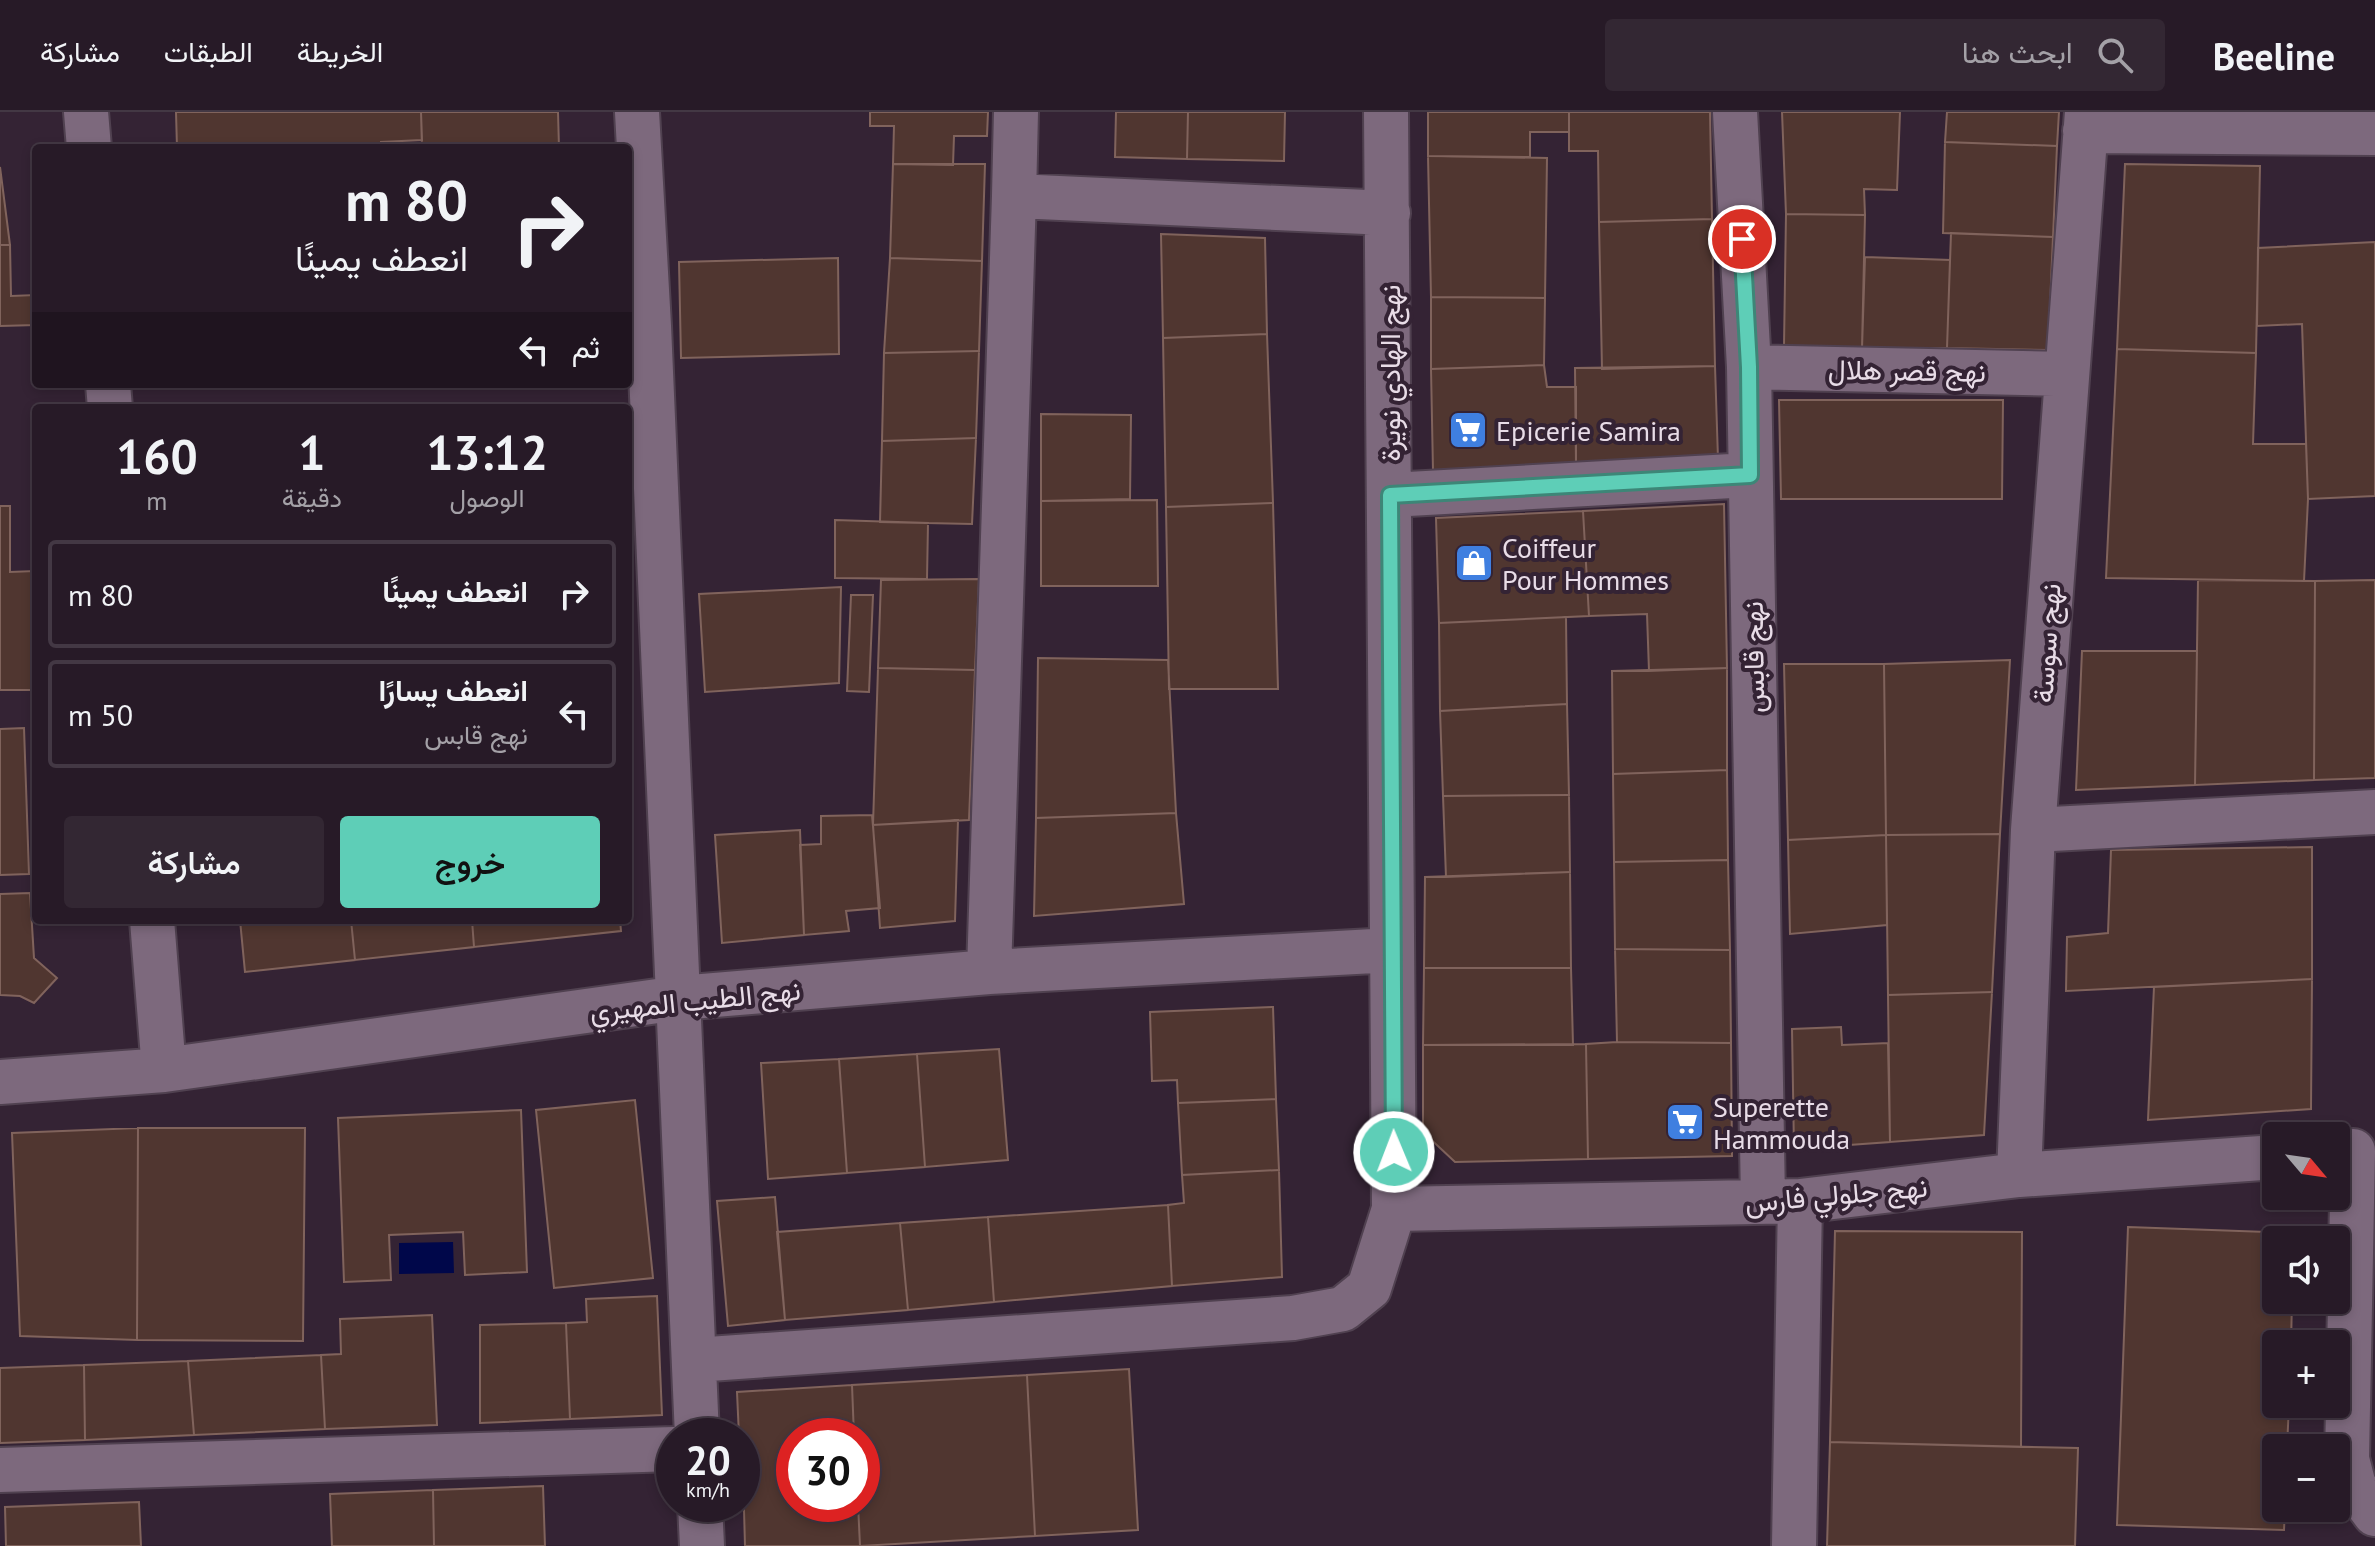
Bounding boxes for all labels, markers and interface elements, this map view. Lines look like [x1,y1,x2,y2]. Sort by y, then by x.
search box [1605,19,2165,91]
text: Beeline [2213,31,2335,80]
text: ابحث هنا [1962,32,2073,71]
text: مشاركة [40,33,120,70]
text: الطبقات [164,33,253,70]
text: الخريطة [297,33,383,70]
icon: search [2093,33,2137,77]
text: 80 m [345,164,468,236]
icon: right [496,176,600,280]
pin [1708,205,1776,273]
icon: arrive [1720,217,1764,261]
text: انعطف يمينًا [295,234,468,281]
street label: نهج الهادي نويرة [1371,285,1413,461]
text: ثم [572,327,600,366]
icon: left [512,328,556,372]
street label: نهج قصر هلال [1828,350,1986,392]
supermarket icon: Epicerie Samira [1447,409,1489,451]
place label: Epicerie Samira [1496,412,1681,449]
text: 1 [298,421,326,483]
text: 13:12 [426,421,548,483]
text: 160 [116,425,198,487]
text: دقيقة [282,481,342,514]
text: الوصول [450,481,525,514]
text: m [146,484,167,517]
place label: Coiffeur Pour Hommes [1502,529,1669,598]
shop icon: Coiffeur Pour Hommes [1453,542,1495,584]
text: انعطف يمينًا [382,571,528,610]
icon: right [552,572,596,616]
text: 80 m [68,575,133,614]
street label: نهج سوسة [2023,582,2071,704]
street label: نهج قابس [1734,601,1774,713]
text: انعطف يسارًا [378,670,528,709]
icon: left [552,692,596,736]
text: 50 m [68,695,133,734]
text: نهج قابس [424,718,528,751]
button: مشاركة [64,816,324,908]
button: خروج [340,816,600,908]
street label: نهج الطيب المهيري [588,971,803,1034]
place label: Superette Hammouda [1713,1088,1850,1157]
supermarket icon: Superette Hammouda [1664,1101,1706,1143]
position arrow [1352,1110,1436,1194]
north arrow [2262,1122,2350,1210]
map controls [2262,1122,2350,1522]
street label: نهج جلولي فارس [1743,1168,1929,1225]
button: sound [2262,1226,2350,1314]
button: + [2262,1330,2350,1418]
speed limit sign: 30 [776,1418,880,1522]
text: 20 [685,1434,731,1486]
button: − [2262,1434,2350,1522]
text: km/h [686,1477,730,1503]

